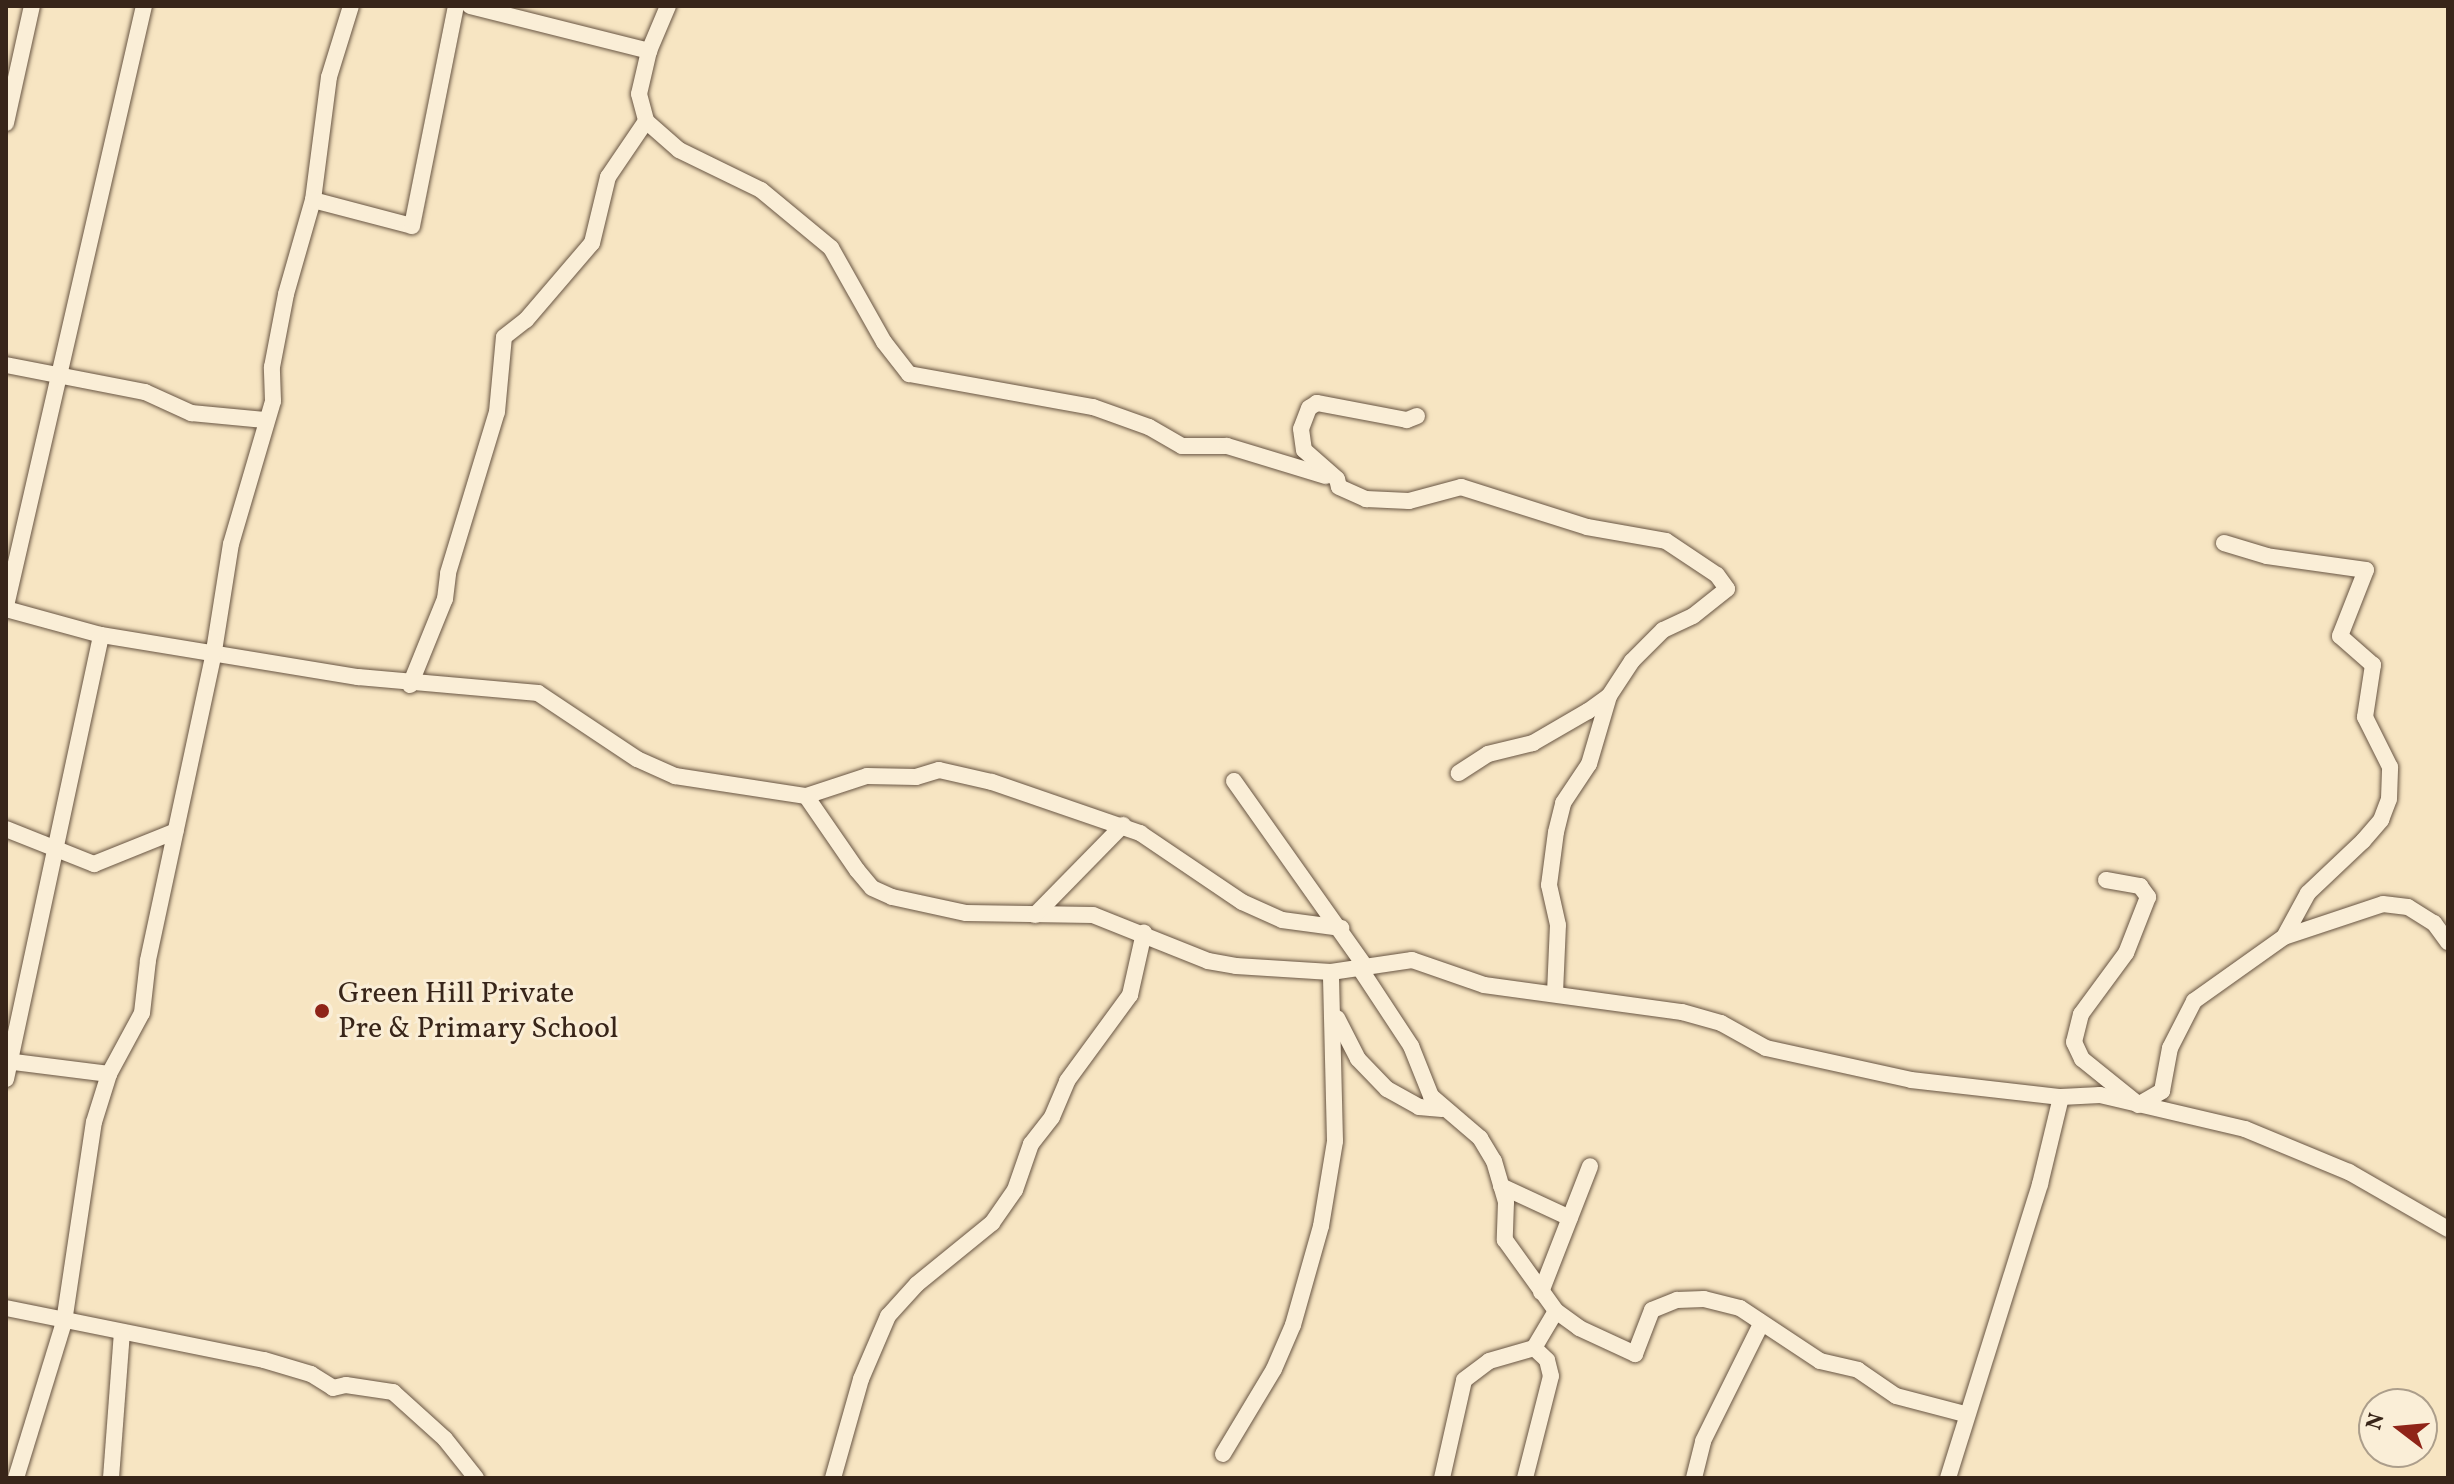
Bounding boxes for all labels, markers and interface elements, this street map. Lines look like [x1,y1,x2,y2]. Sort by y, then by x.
place label: Green Hill Private Pre & Primary School [338,976,619,1046]
marker: Green Hill Private Pre & Primary School [313,1002,331,1020]
north arrow [2358,1388,2438,1468]
text: N [2359,1410,2393,1434]

